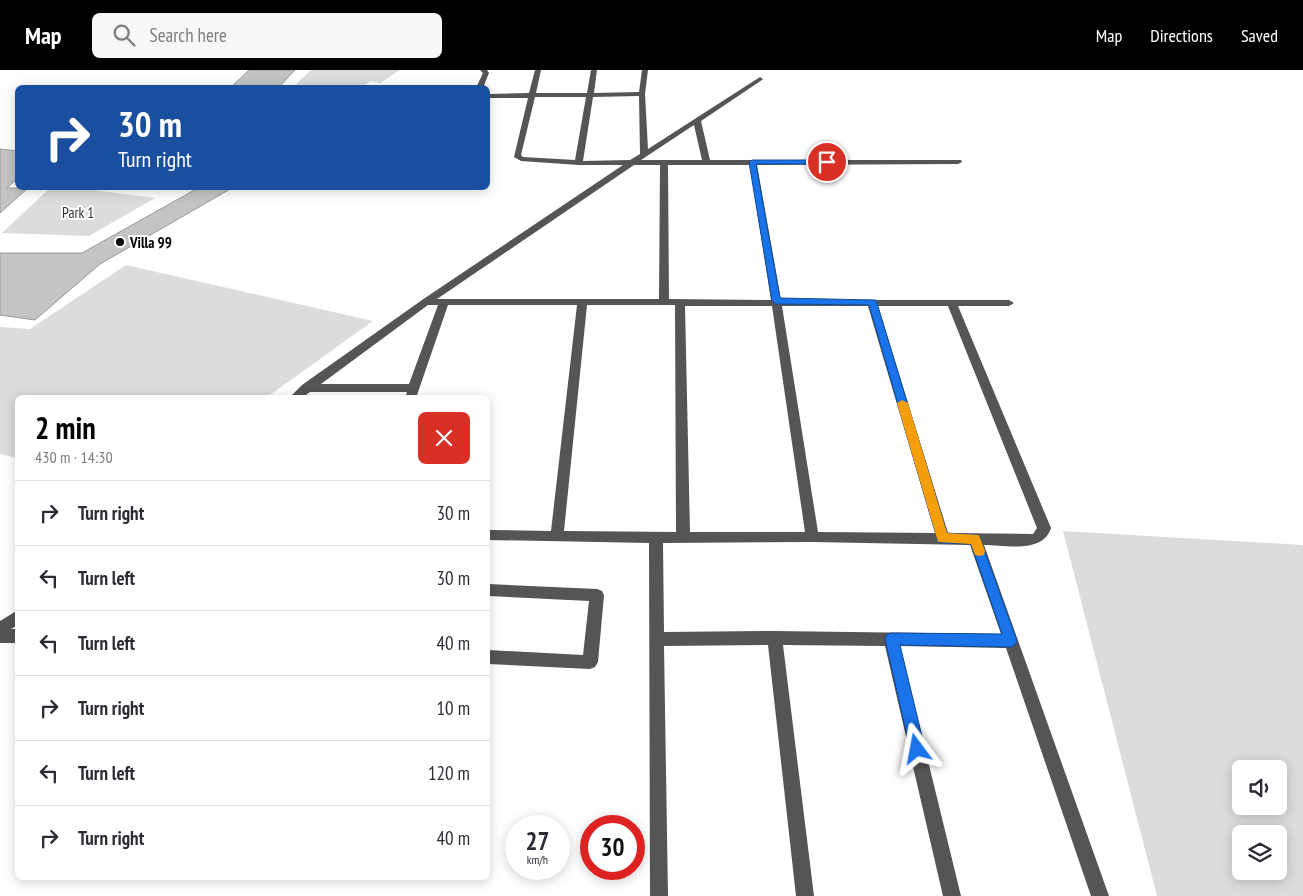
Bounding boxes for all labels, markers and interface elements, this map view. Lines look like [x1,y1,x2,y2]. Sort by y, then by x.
search box [92,13,442,58]
text: Map [25,20,62,51]
icon: search [110,21,138,49]
text: Search here [150,23,227,47]
text: Map [1096,24,1122,47]
text: Directions [1150,24,1213,47]
text: Saved [1241,24,1278,47]
text: 30 m [118,101,182,147]
icon: right [35,105,100,170]
pin [806,141,848,183]
text: Turn right [118,145,192,173]
icon: arrive [813,148,841,176]
park label: Park 1 [62,203,94,222]
place label: Villa 99 [129,233,172,252]
marker: Villa 99 [114,236,126,248]
text: 2 min [35,408,96,447]
button: close [418,412,470,464]
text: 430 m · 14:30 [35,447,113,467]
icon: right [35,499,63,527]
text: Turn right [78,501,144,525]
text: 30 m [437,501,470,525]
icon: left [35,564,63,592]
text: Turn left [78,566,135,590]
text: 30 m [437,566,470,590]
icon: left [35,629,63,657]
text: Turn left [78,631,135,655]
text: 40 m [437,631,470,655]
icon: right [35,694,63,722]
text: Turn right [78,696,144,720]
text: 10 m [437,696,470,720]
position arrow [890,722,942,774]
icon: left [35,759,63,787]
map controls [1232,760,1287,880]
button: sound [1232,760,1287,815]
text: Turn left [78,761,135,785]
text: 120 m [428,761,470,785]
speed limit sign: 30 [580,815,645,880]
icon: right [35,824,63,852]
text: 27 [526,825,549,857]
button: layers [1232,825,1287,880]
text: Turn right [78,826,144,850]
text: 40 m [437,826,470,850]
text: km/h [527,852,548,867]

